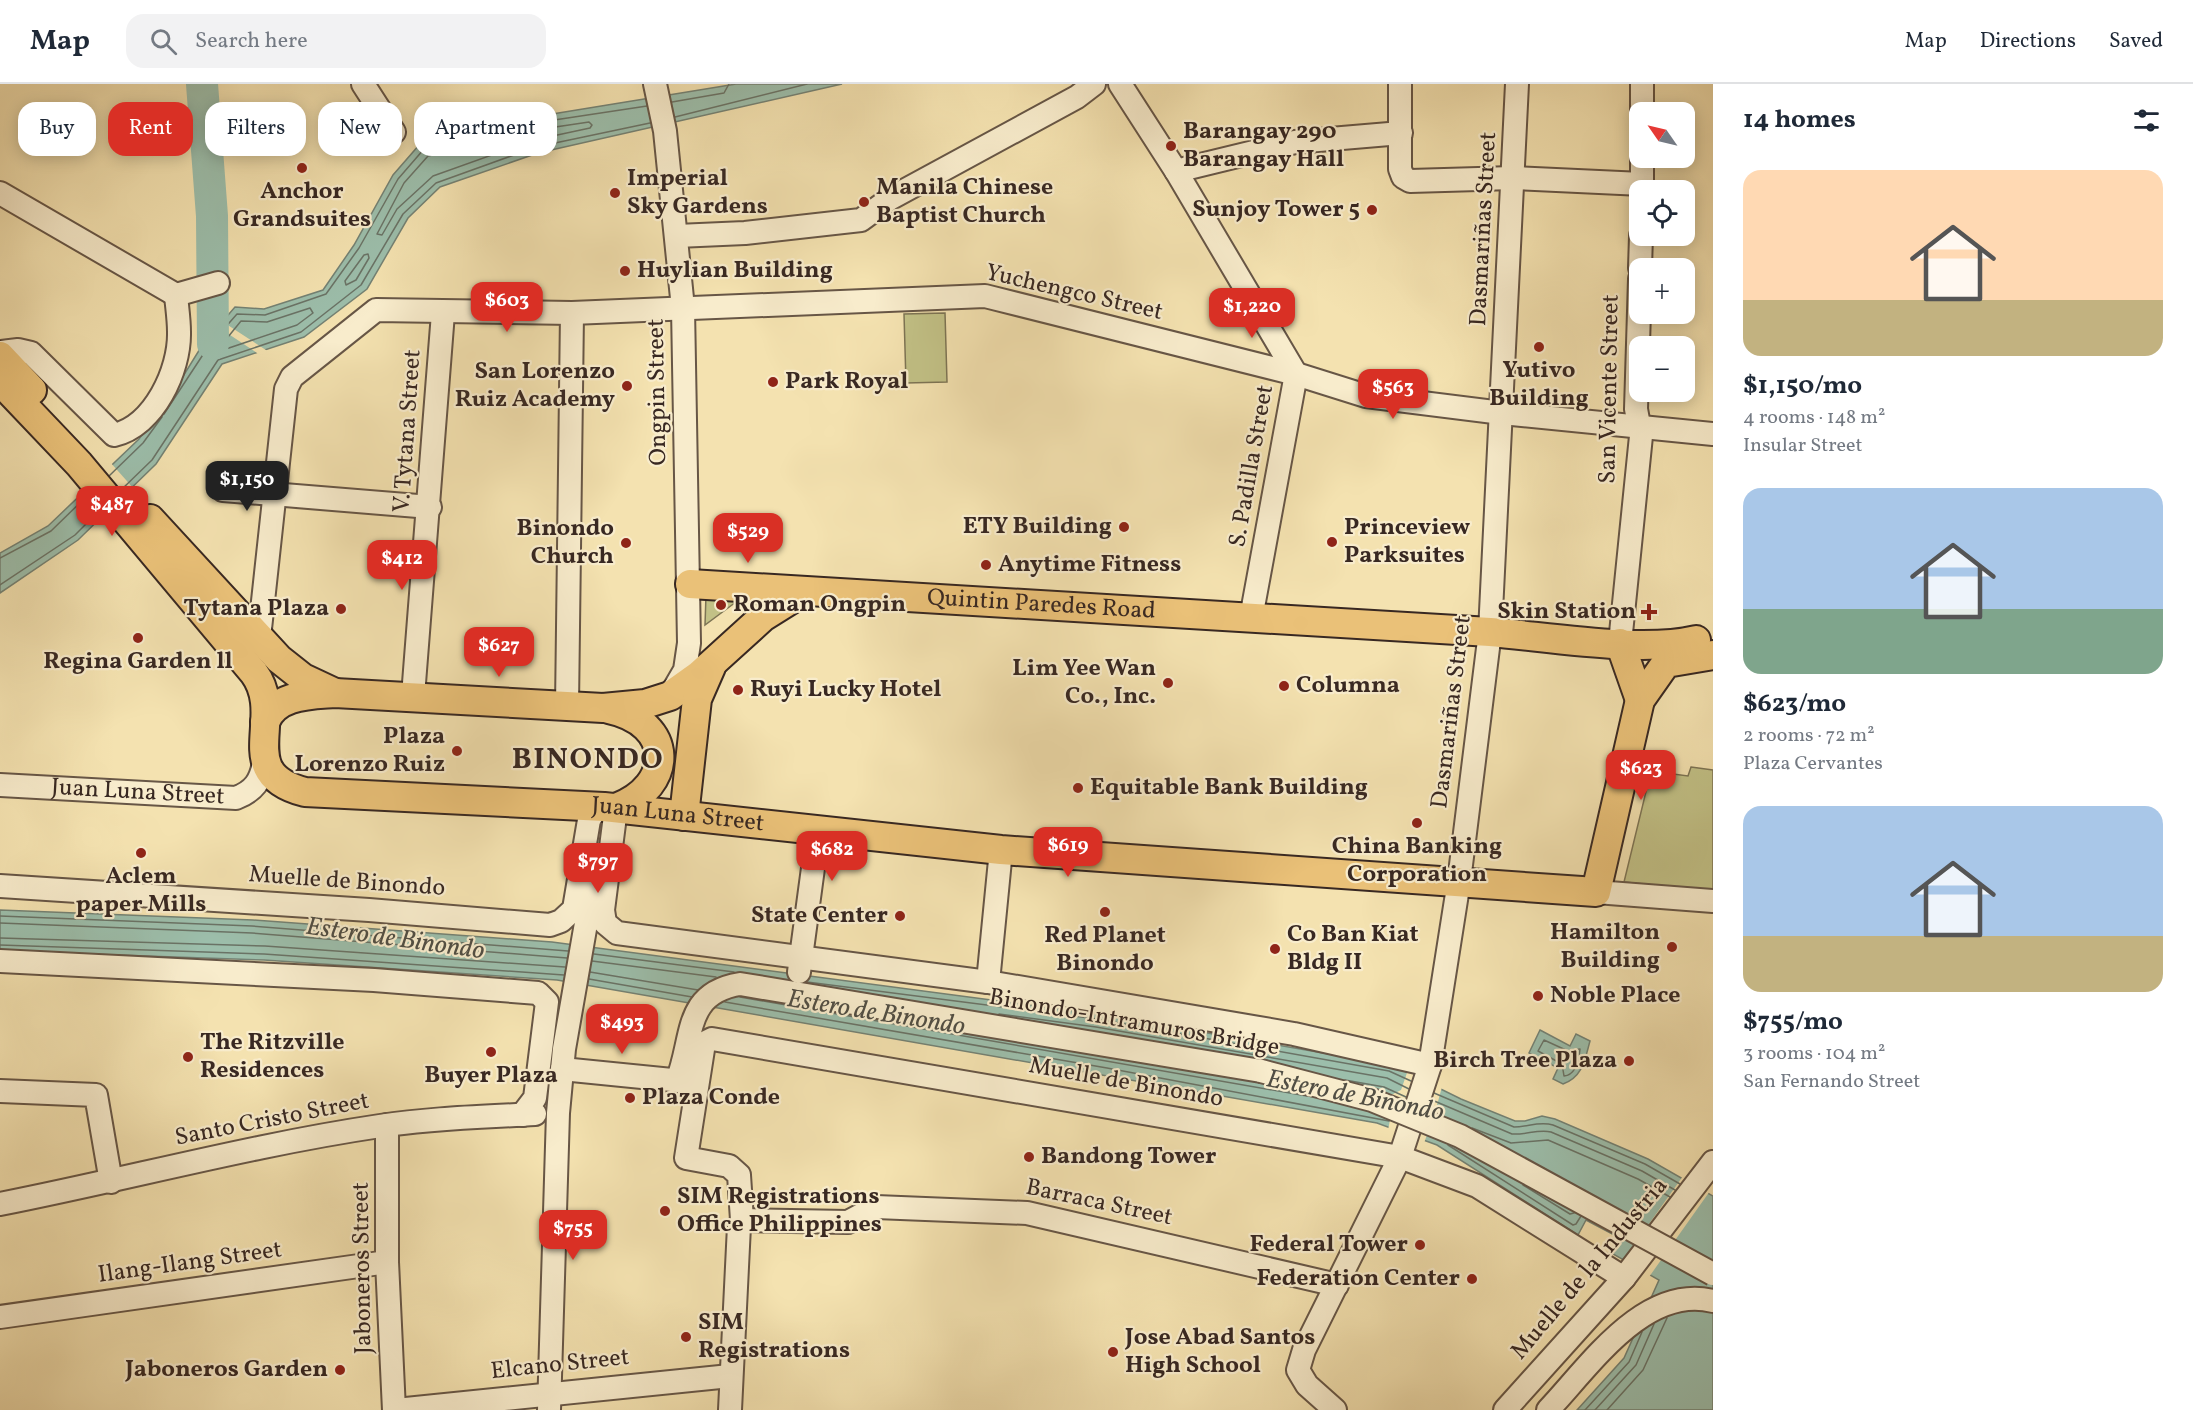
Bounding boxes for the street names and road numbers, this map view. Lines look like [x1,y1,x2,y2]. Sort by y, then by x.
street label: Dasmariñas Street [1462,131,1506,327]
street label: Yuchengco Street [982,256,1166,330]
street label: San Vicente Street [1591,294,1629,484]
street label: Ongpin Street [640,318,676,466]
street label: V. Tytana Street [385,348,431,514]
street label: S. Padilla Street [1221,382,1283,550]
street label: Quintin Paredes Road [926,581,1157,629]
street label: Dasmariñas Street [1423,613,1481,811]
street label: Juan Luna Street [50,771,225,814]
street label: Juan Luna Street [591,789,766,841]
street label: Muelle de Binondo [248,858,446,906]
street label: Binondo-Intramuros Bridge [986,981,1282,1065]
street label: Muelle de Binondo [1026,1049,1226,1117]
street label: Santo Cristo Street [172,1085,372,1155]
street label: Muelle de la Industria [1503,1170,1677,1368]
street label: Barraca Street [1022,1171,1176,1235]
street label: Jaboneros Street [344,1182,382,1354]
street label: Ilang-Ilang Street [96,1233,284,1293]
street label: Elcano Street [489,1341,631,1389]

